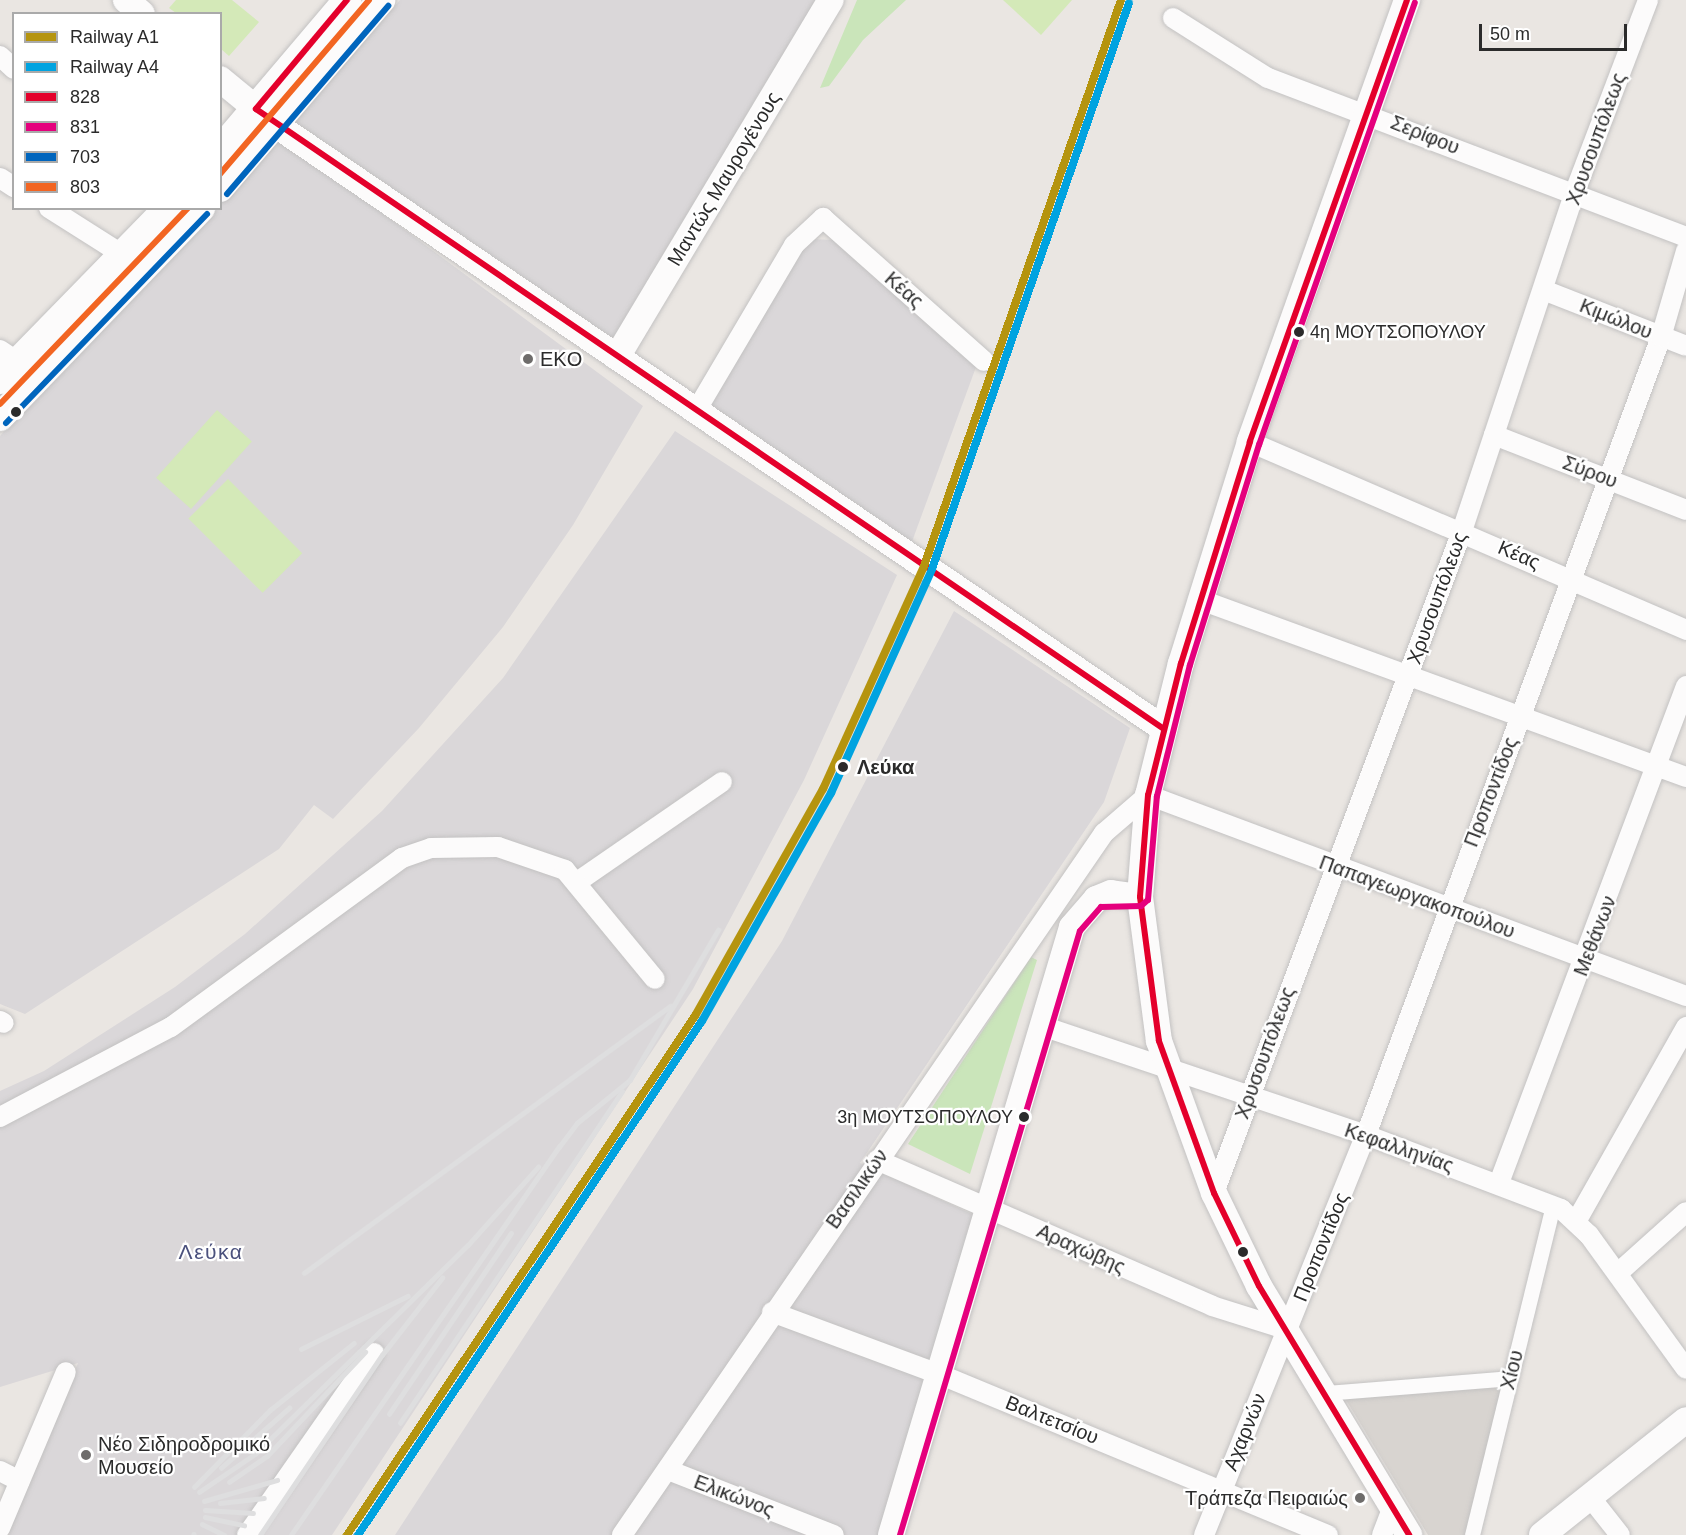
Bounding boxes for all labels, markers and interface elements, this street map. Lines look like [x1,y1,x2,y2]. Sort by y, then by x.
legend [12,12,222,210]
scale bar [1482,12,1630,50]
text: 50 m [1490,24,1530,44]
text: Railway A1 [70,27,159,47]
text: Railway A4 [70,57,159,77]
street label: Χρυσουπόλεως [1561,70,1631,208]
text: 828 [70,87,100,107]
street label: Μαντώς Μαυρογένους [662,88,786,270]
street label: Σερίφου [1387,110,1463,160]
text: 831 [70,117,100,137]
text: 703 [70,147,100,167]
text: 803 [70,177,100,197]
street label: Κέας [880,267,928,313]
street label: Κιμώλου [1576,294,1656,344]
place label: 4η ΜΟΥΤΣΟΠΟΥΛΟΥ [1310,321,1486,343]
marker: 4η ΜΟΥΤΣΟΠΟΥΛΟΥ [1293,326,1305,338]
place label: EKO [540,347,582,371]
marker: EKO [521,352,535,366]
unlabelled marker [10,406,22,418]
street label: Σύρου [1559,451,1621,493]
street label: Χρυσουπόλεως [1402,529,1472,667]
street label: Κέας [1494,535,1544,575]
street label: Προποντίδος [1459,734,1523,850]
place label: Λεύκα [857,755,914,779]
marker: Λεύκα [834,758,852,776]
street label: Παπαγεωργακοπούλου [1316,850,1518,944]
street label: Μεθάνων [1569,893,1621,979]
street label: Χρυσουπόλεως [1230,984,1300,1122]
place label: 3η ΜΟΥΤΣΟΠΟΥΛΟΥ [837,1106,1013,1128]
marker: 3η ΜΟΥΤΣΟΠΟΥΛΟΥ [1018,1111,1030,1123]
street label: Κεφαλληνίας [1341,1118,1457,1178]
street label: Βασιλικών [821,1145,893,1233]
street label: Προποντίδος [1288,1189,1354,1305]
street label: Αραχώβης [1033,1219,1129,1279]
district label: Λεύκα [179,1239,243,1265]
unlabelled marker [1237,1246,1249,1258]
street label: Χίου [1496,1348,1528,1392]
street label: Βαλτετσίου [1002,1390,1102,1450]
street label: Αχαρνών [1219,1390,1271,1474]
place label: Νέο Σιδηροδρομικό Μουσείο [98,1432,270,1479]
marker: Νέο Σιδηροδρομικό Μουσείο [79,1448,93,1462]
street label: Ελικώνος [691,1470,777,1522]
place label: Τράπεζα Πειραιώς [1185,1486,1348,1510]
marker: Τράπεζα Πειραιώς [1353,1491,1367,1505]

